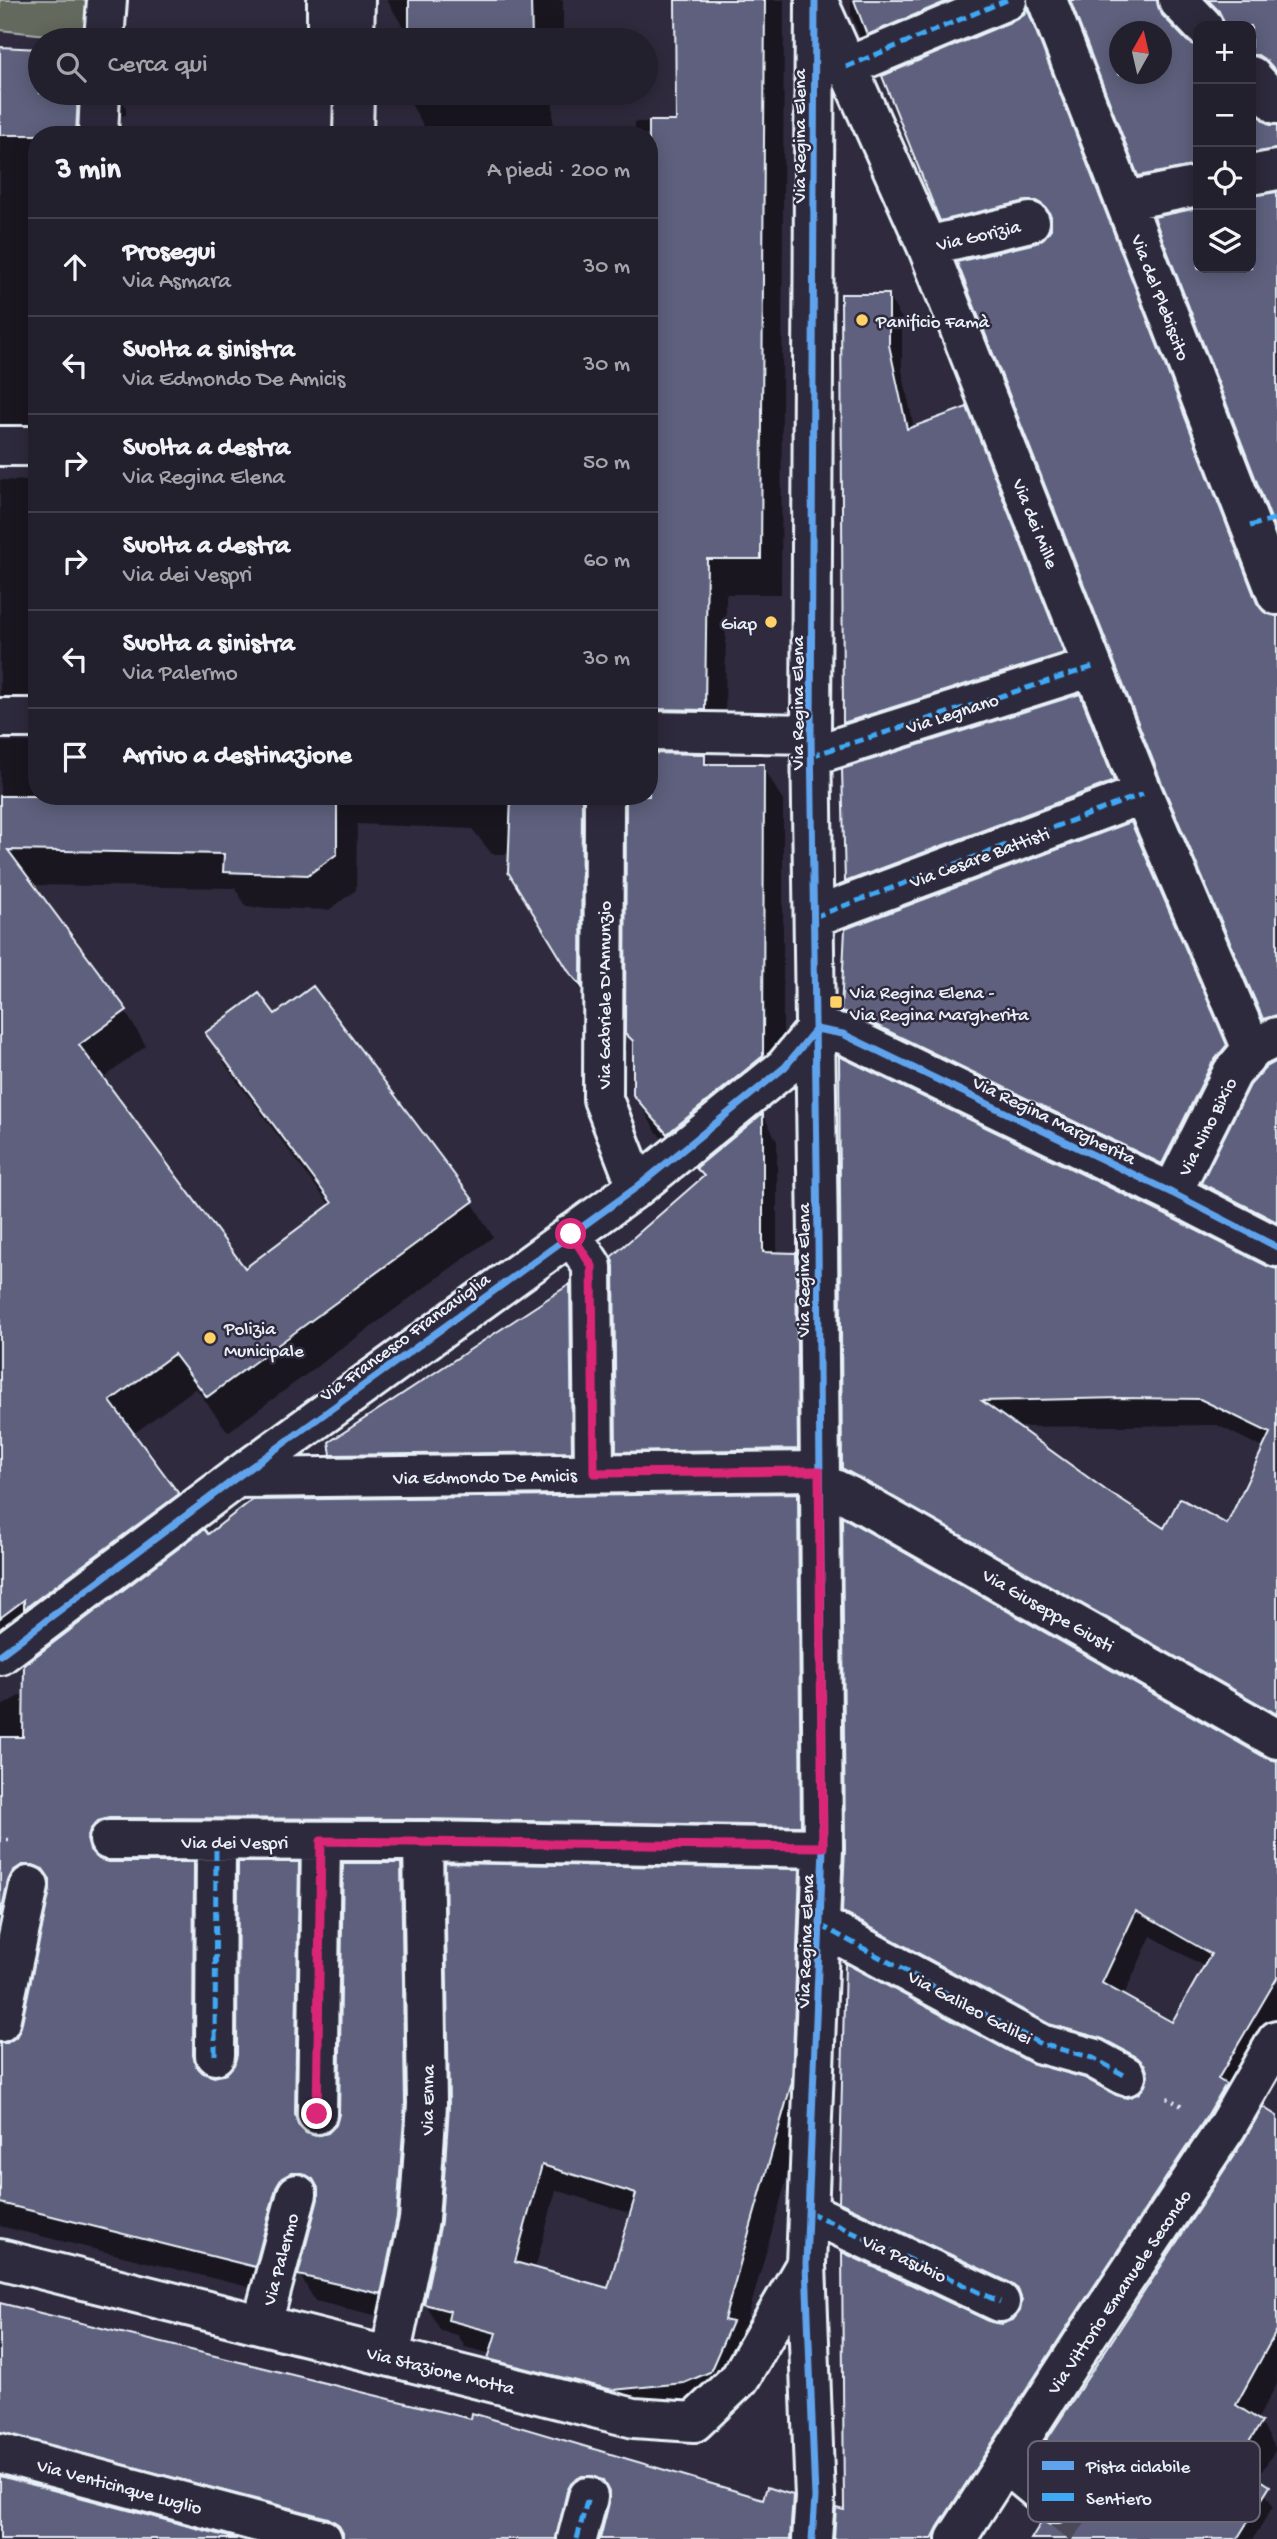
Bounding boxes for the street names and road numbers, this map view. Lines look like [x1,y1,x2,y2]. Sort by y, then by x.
street label: Via Regina Elena [790,68,813,204]
street label: Via Gorizia [934,216,1024,258]
street label: Via del Plebiscito [1124,231,1193,365]
street label: Via dei Mille [1005,475,1062,573]
street label: Via Regina Elena [788,635,811,771]
street label: Via Legnano [903,690,1002,741]
street label: Via Cesare Battisti [906,823,1053,896]
street label: Via Gabriele D'Annunzio [595,901,618,1090]
street label: Via Regina Margherita [967,1072,1140,1172]
street label: Via Nino Bixio [1174,1074,1244,1182]
street label: Via Regina Elena [794,1202,817,1338]
street label: Via Francesco Francaviglia [316,1268,497,1409]
street label: Via Edmondo De Amicis [392,1465,578,1492]
street label: Via Giuseppe Giusti [976,1564,1117,1659]
street label: Via dei Vespri [181,1833,288,1856]
street label: Via Regina Elena [794,1872,821,2009]
street label: Via Galileo Galilei [902,1966,1036,2052]
street label: Via Enna [417,2063,442,2136]
street label: Via Vittorio Emanuele Secondo [1043,2186,1198,2401]
street label: Via Palermo [259,2211,306,2310]
street label: Via Pasubio [857,2230,950,2290]
street label: Via Stazione Motta [363,2343,518,2402]
street label: Via Venticinque Luglio [33,2455,204,2522]

